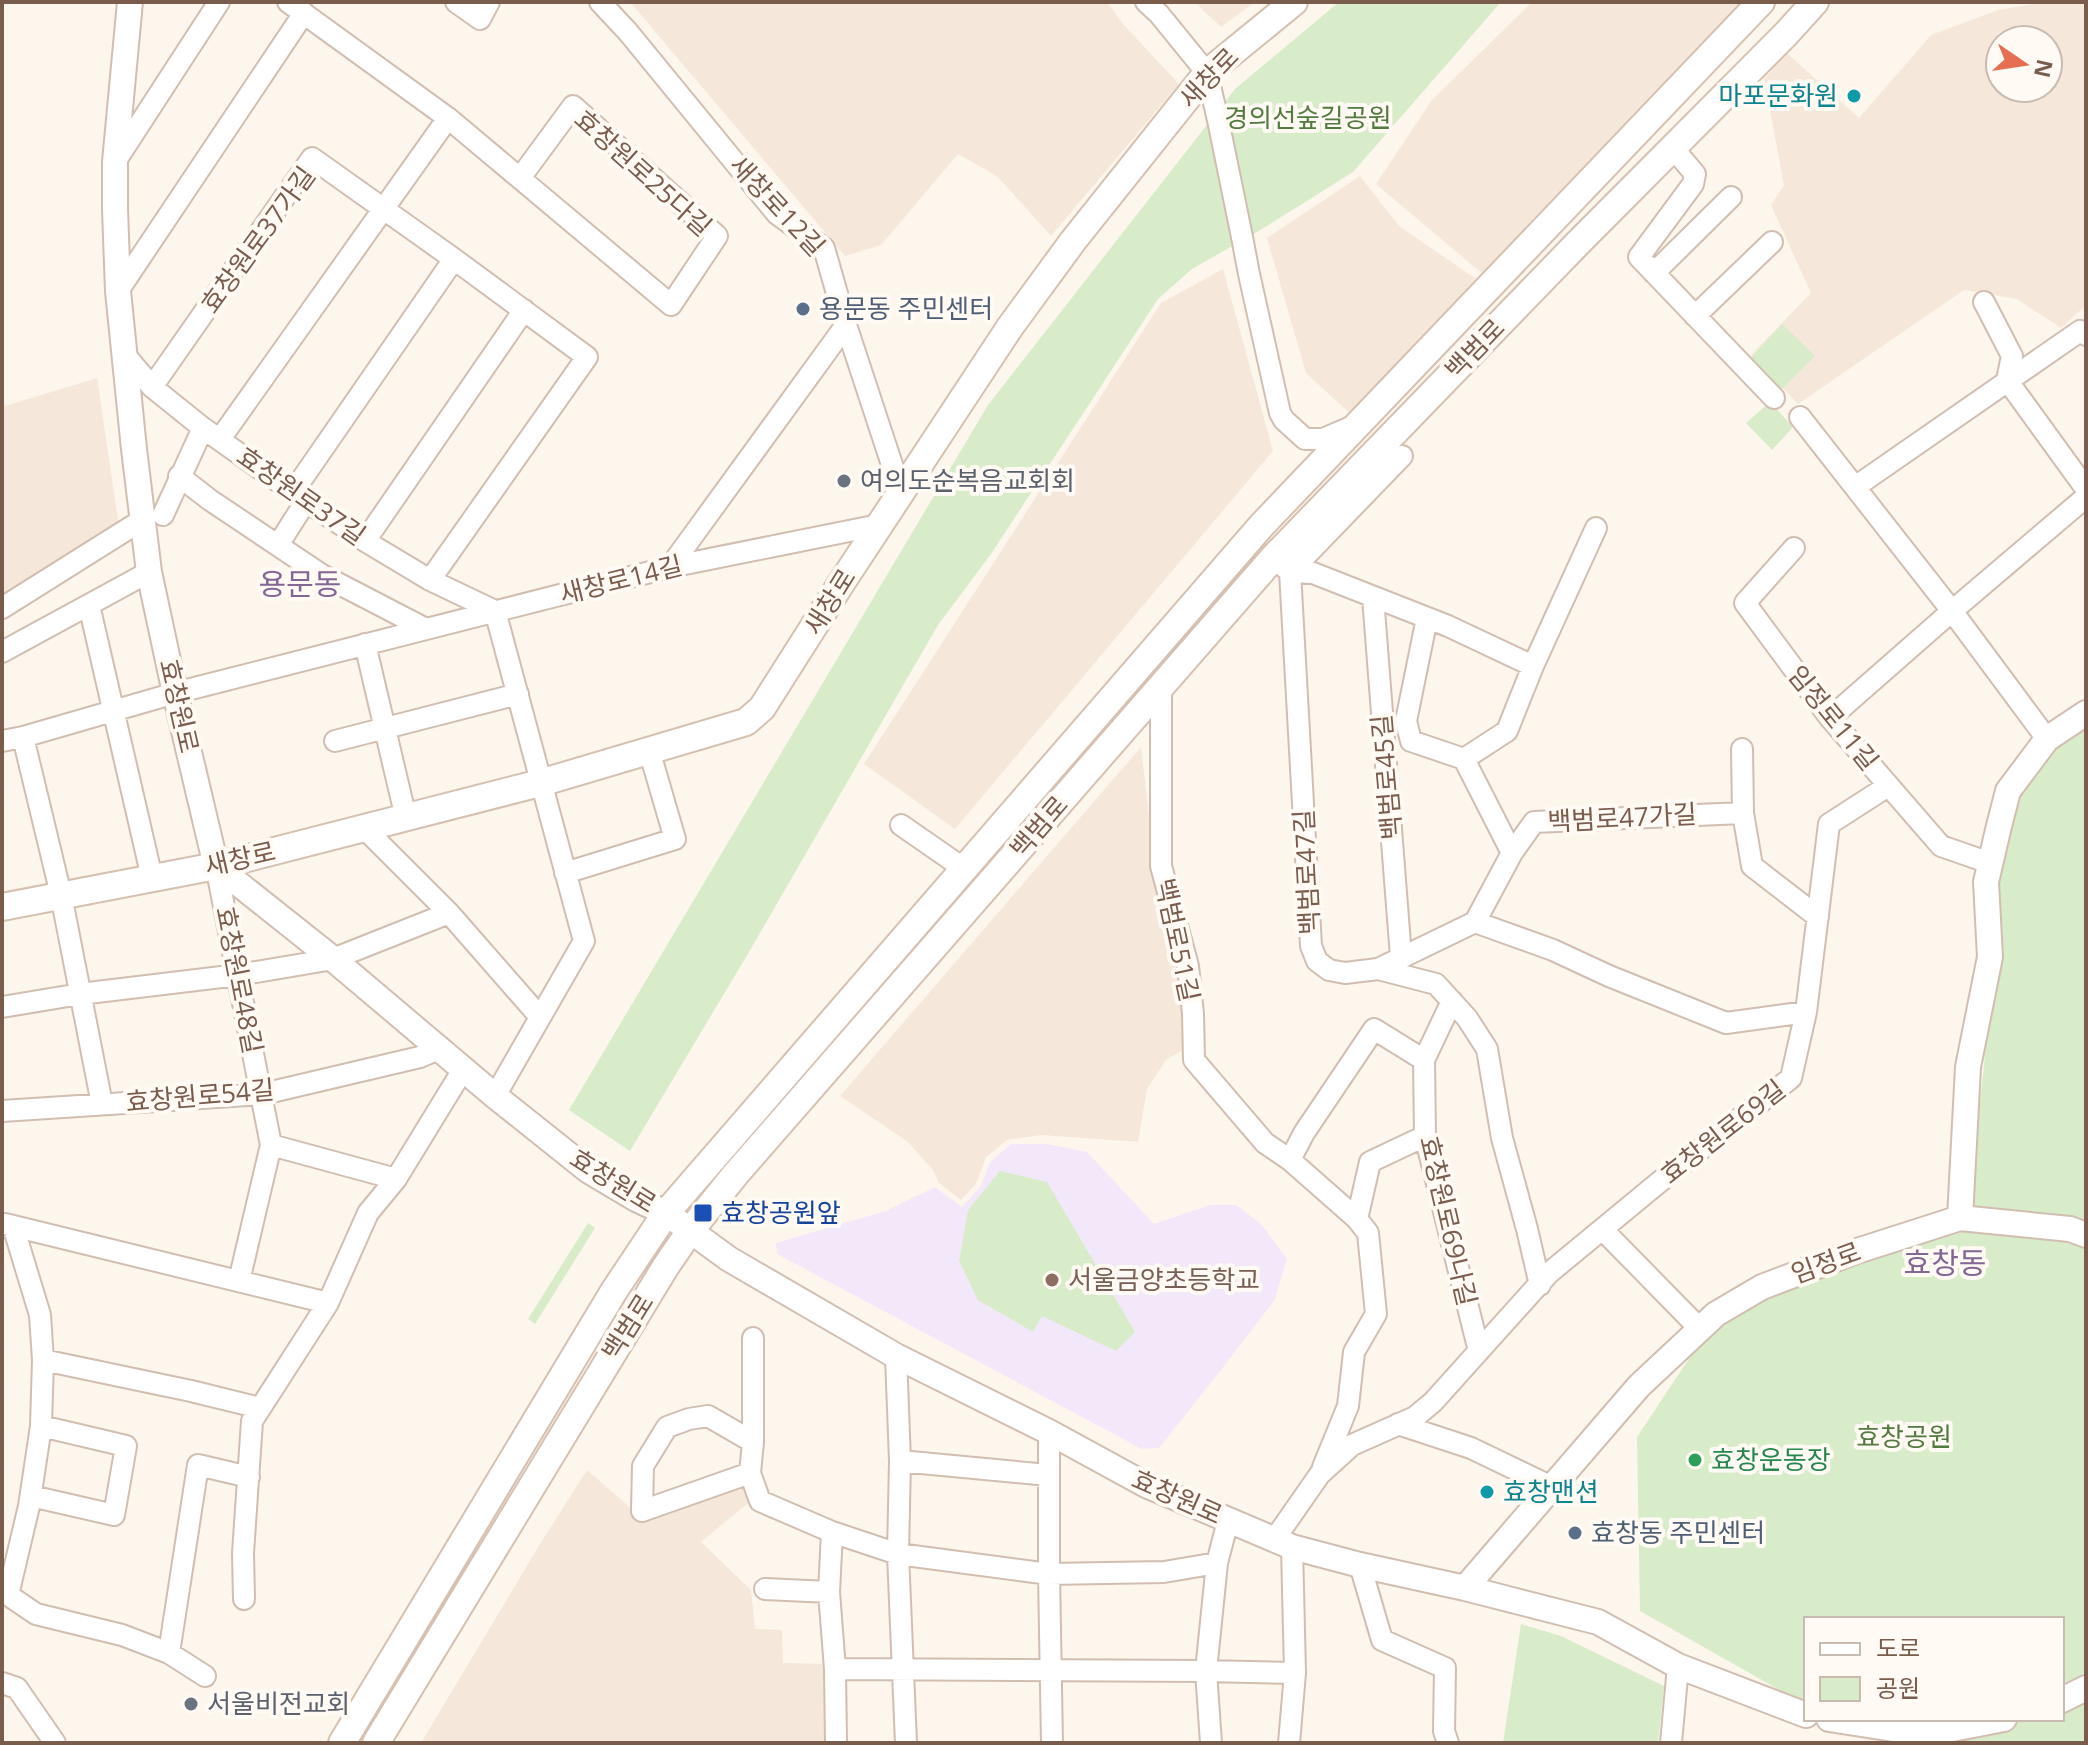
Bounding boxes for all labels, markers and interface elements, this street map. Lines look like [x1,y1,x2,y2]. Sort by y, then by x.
north arrow [1984,24,2064,104]
street label: 새창로 [1170,39,1246,116]
text: N [2028,57,2061,81]
place label: 마포문화원 [1718,77,1838,113]
marker: 마포문화원 [1845,87,1863,105]
park label: 경의선숲길공원 [1224,99,1392,135]
street label: 효창원로25다길 [567,101,720,244]
street label: 새창로12길 [722,147,834,263]
street label: 효창원로37가길 [192,159,323,320]
place label: 용문동 주민센터 [819,290,993,326]
marker: 용문동 주민센터 [794,300,812,318]
street label: 백범로 [1436,310,1512,387]
street label: 효창원로37길 [230,438,373,553]
place label: 여의도순복음교회회 [860,462,1075,498]
marker: 여의도순복음교회회 [835,472,853,490]
street label: 새창로14길 [556,546,686,612]
street label: 새창로 [795,562,863,641]
district label: 용문동 [259,563,341,604]
street label: 효창원로 [152,655,208,756]
street label: 임정로11길 [1780,657,1887,777]
street label: 백범로45길 [1363,713,1409,841]
street label: 백범로 [1001,787,1075,865]
street label: 백범로47가길 [1546,795,1697,839]
street label: 백범로47길 [1285,808,1327,936]
street label: 새창로 [201,832,279,884]
street label: 백범로51길 [1147,875,1209,1005]
street label: 효창원로48길 [208,903,272,1057]
street label: 효창원로54길 [124,1071,276,1119]
street label: 효창원로69길 [1652,1071,1792,1191]
street label: 효창원로69나길 [1412,1132,1486,1309]
street label: 효창원로 [563,1140,664,1221]
place label: 효창공원앞 [721,1194,841,1230]
marker: 효창공원앞 [692,1202,714,1224]
street label: 임정로 [1786,1233,1866,1291]
district label: 효창동 [1904,1242,1986,1283]
place label: 서울금양초등학교 [1068,1261,1259,1297]
marker: 서울금양초등학교 [1043,1271,1061,1289]
street label: 백범로 [593,1287,661,1366]
park label: 효창공원 [1856,1418,1952,1454]
place label: 효창운동장 [1711,1441,1831,1477]
marker: 효창운동장 [1686,1451,1704,1469]
street label: 효창원로 [1126,1460,1228,1532]
place label: 효창맨션 [1503,1473,1599,1509]
marker: 효창맨션 [1478,1483,1496,1501]
place label: 효창동 주민센터 [1591,1514,1765,1550]
marker: 효창동 주민센터 [1566,1524,1584,1542]
legend [1804,1617,2064,1721]
text: 도로 [1876,1631,1920,1664]
text: 공원 [1876,1671,1920,1704]
place label: 서울비전교회 [207,1685,351,1721]
marker: 서울비전교회 [182,1695,200,1713]

